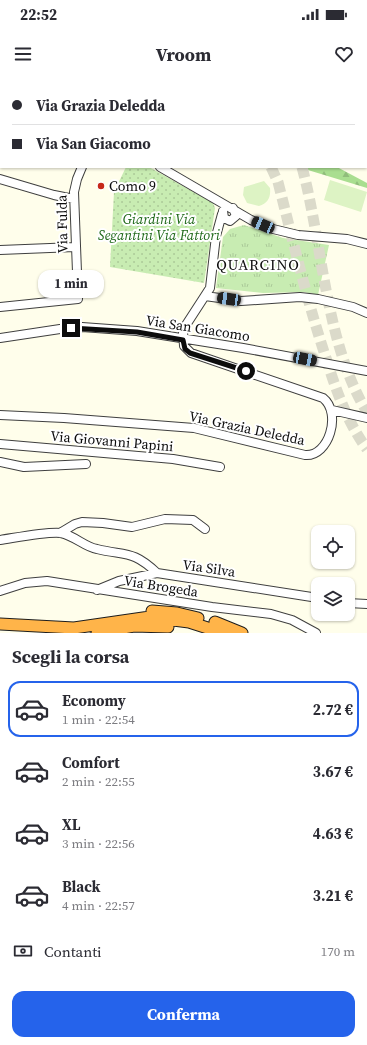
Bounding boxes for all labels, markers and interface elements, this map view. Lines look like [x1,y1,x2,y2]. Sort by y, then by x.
text: 22:52 [20,4,57,25]
text: Vroom [156,42,211,67]
icon: menu [12,43,34,65]
icon: heart [333,43,355,65]
text: Via Grazia Deledda [36,95,165,116]
text: Via San Giacomo [36,133,151,154]
place label: Como 9 [109,176,156,196]
marker: Como 9 [96,181,106,191]
street label: Via Fulda [51,194,73,253]
park label: Giardini Via Segantini Via Fattori [98,209,221,245]
car [250,215,276,235]
district label: QUARCINO [216,254,300,275]
callout: 1 min [38,270,104,298]
text: 1 min [54,275,88,292]
car [216,291,242,307]
street label: Via San Giacomo [144,310,252,346]
route end [62,319,80,337]
car [292,351,318,367]
route start [237,362,255,380]
street label: Via Grazia Deledda [187,406,308,450]
street label: Via Giovanni Papini [50,426,174,456]
map controls [311,525,355,621]
button: locate [311,525,355,569]
street label: Via Silva [181,554,237,582]
street label: Via Brogeda [122,570,200,602]
button: layers [311,577,355,621]
text: Scegli la corsa [12,644,129,669]
text: Economy [62,690,126,711]
icon: car [14,691,50,727]
text: 2.72 € [313,699,353,720]
text: 1 min · 22:54 [62,711,135,728]
text: Comfort [62,752,120,773]
icon: car [14,753,50,789]
text: 3.67 € [313,761,353,782]
text: 2 min · 22:55 [62,773,135,790]
text: XL [62,814,81,835]
icon: car [14,815,50,851]
text: 4.63 € [313,823,353,844]
text: 3 min · 22:56 [62,835,135,852]
text: Black [62,876,101,897]
icon: car [14,877,50,913]
text: 3.21 € [313,885,353,906]
text: 4 min · 22:57 [62,897,135,914]
icon: cash [12,940,34,962]
text: Contanti [44,941,102,962]
text: 170 m [321,943,355,960]
button: Conferma [12,991,355,1037]

